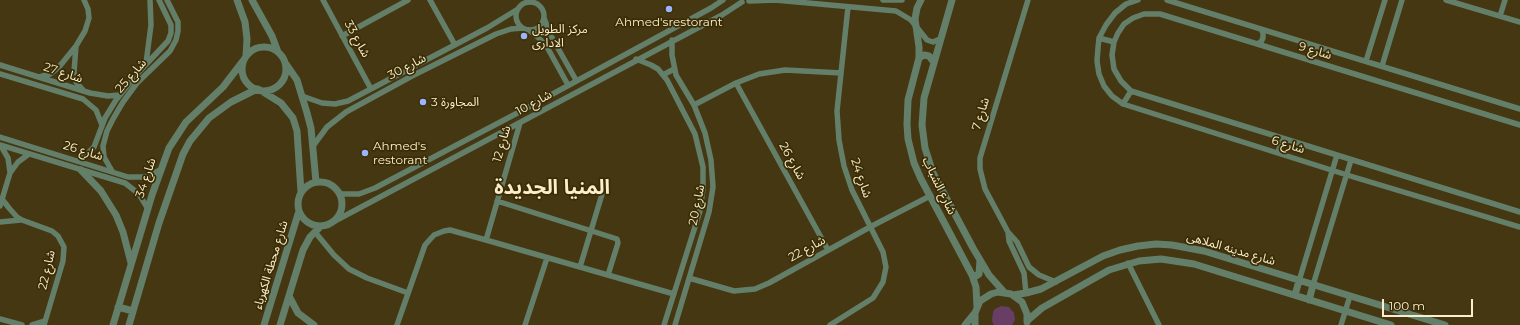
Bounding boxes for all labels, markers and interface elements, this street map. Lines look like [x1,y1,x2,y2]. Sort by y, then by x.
marker: Ahmed'srestorant [664,4,674,14]
place label: Ahmed'srestorant [615,15,723,29]
street label: شارع 33 [341,18,373,60]
place label: مركز الطويل الادارى [532,22,588,50]
marker: مركز الطويل الادارى [519,31,529,41]
street label: شارع 9 [1297,39,1333,63]
street label: شارع 30 [385,51,429,83]
street label: شارع 25 [112,56,150,96]
street label: شارع 27 [42,60,84,86]
street label: شارع 10 [514,87,554,119]
place label: المجاورة 3 [431,95,479,109]
street label: شارع 7 [969,96,993,132]
marker: المجاورة 3 [418,97,428,107]
street label: شارع 12 [490,124,514,164]
street label: شارع 6 [1270,133,1306,157]
street label: شارع 26 [61,138,105,164]
place label: Ahmed's restorant [373,139,427,167]
street label: شارع 26 [776,140,808,182]
marker: Ahmed's restorant [360,148,370,158]
street label: شارع الشباب [919,155,959,217]
street label: شارع 34 [133,156,159,200]
street label: شارع 24 [848,156,874,200]
district label: المنيا الجديدة [494,176,610,200]
street label: شارع 20 [686,183,708,227]
street label: شارع محطة الكهرباء [251,219,291,311]
street label: شارع مدينه الملاهى [1185,229,1277,269]
street label: شارع 22 [786,233,828,265]
street label: شارع 22 [35,249,59,291]
scale bar [1384,291,1475,317]
text: 100 m [1389,298,1425,313]

